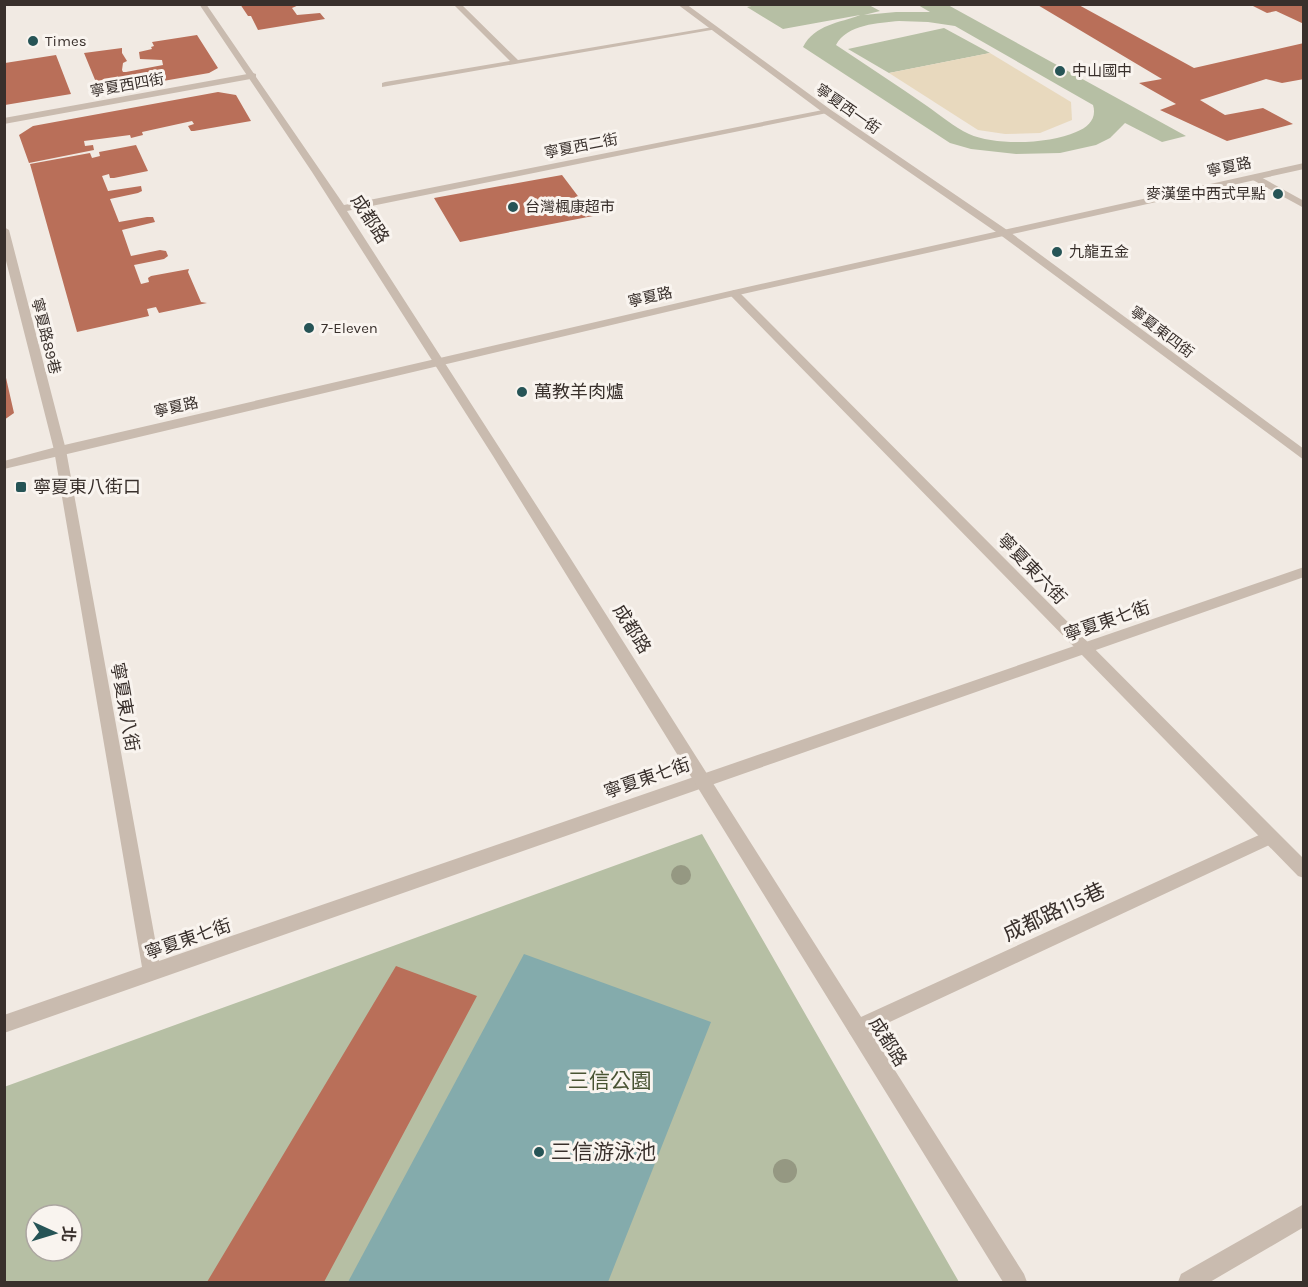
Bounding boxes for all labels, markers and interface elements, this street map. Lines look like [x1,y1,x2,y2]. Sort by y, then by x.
place label: Times [45,32,87,50]
marker: Times [26,34,40,48]
place label: 中山國中 [1072,62,1132,80]
marker: 中山國中 [1053,64,1067,78]
street label: 寧夏西四街 [88,70,166,100]
street label: 寧夏西一街 [812,80,884,138]
street label: 寧夏西二街 [542,130,620,162]
street label: 寧夏路 [1205,154,1253,180]
place label: 麥漢堡中西式早點 [1146,185,1266,203]
marker: 麥漢堡中西式早點 [1271,187,1285,201]
street label: 成都路 [346,190,394,248]
place label: 台灣楓康超市 [525,198,615,216]
marker: 台灣楓康超市 [506,200,520,214]
place label: 九龍五金 [1069,243,1129,261]
marker: 九龍五金 [1050,245,1064,259]
street label: 寧夏路 [626,283,674,311]
street label: 寧夏路89巷 [28,296,64,376]
street label: 寧夏東四街 [1127,302,1197,362]
place label: 7-Eleven [321,319,378,337]
marker: 7-Eleven [302,321,316,335]
place label: 萬教羊肉爐 [534,381,624,403]
marker: 萬教羊肉爐 [515,385,529,399]
street label: 寧夏路 [152,393,200,421]
place label: 寧夏東八街口 [33,476,141,498]
marker: 寧夏東八街口 [14,480,28,494]
street label: 寧夏東六街 [993,529,1071,609]
street label: 寧夏東七街 [1061,596,1153,646]
street label: 成都路 [608,600,656,658]
street label: 寧夏東八街 [106,661,144,753]
street label: 寧夏東七街 [601,753,693,803]
street label: 成都路115巷 [999,878,1109,946]
street label: 寧夏東七街 [142,914,234,964]
street label: 成都路 [864,1013,912,1071]
park label: 三信公園 [568,1069,652,1093]
place label: 三信游泳池 [551,1140,656,1164]
marker: 三信游泳池 [532,1145,546,1159]
north arrow [24,1203,84,1263]
text: 北 [58,1225,79,1243]

